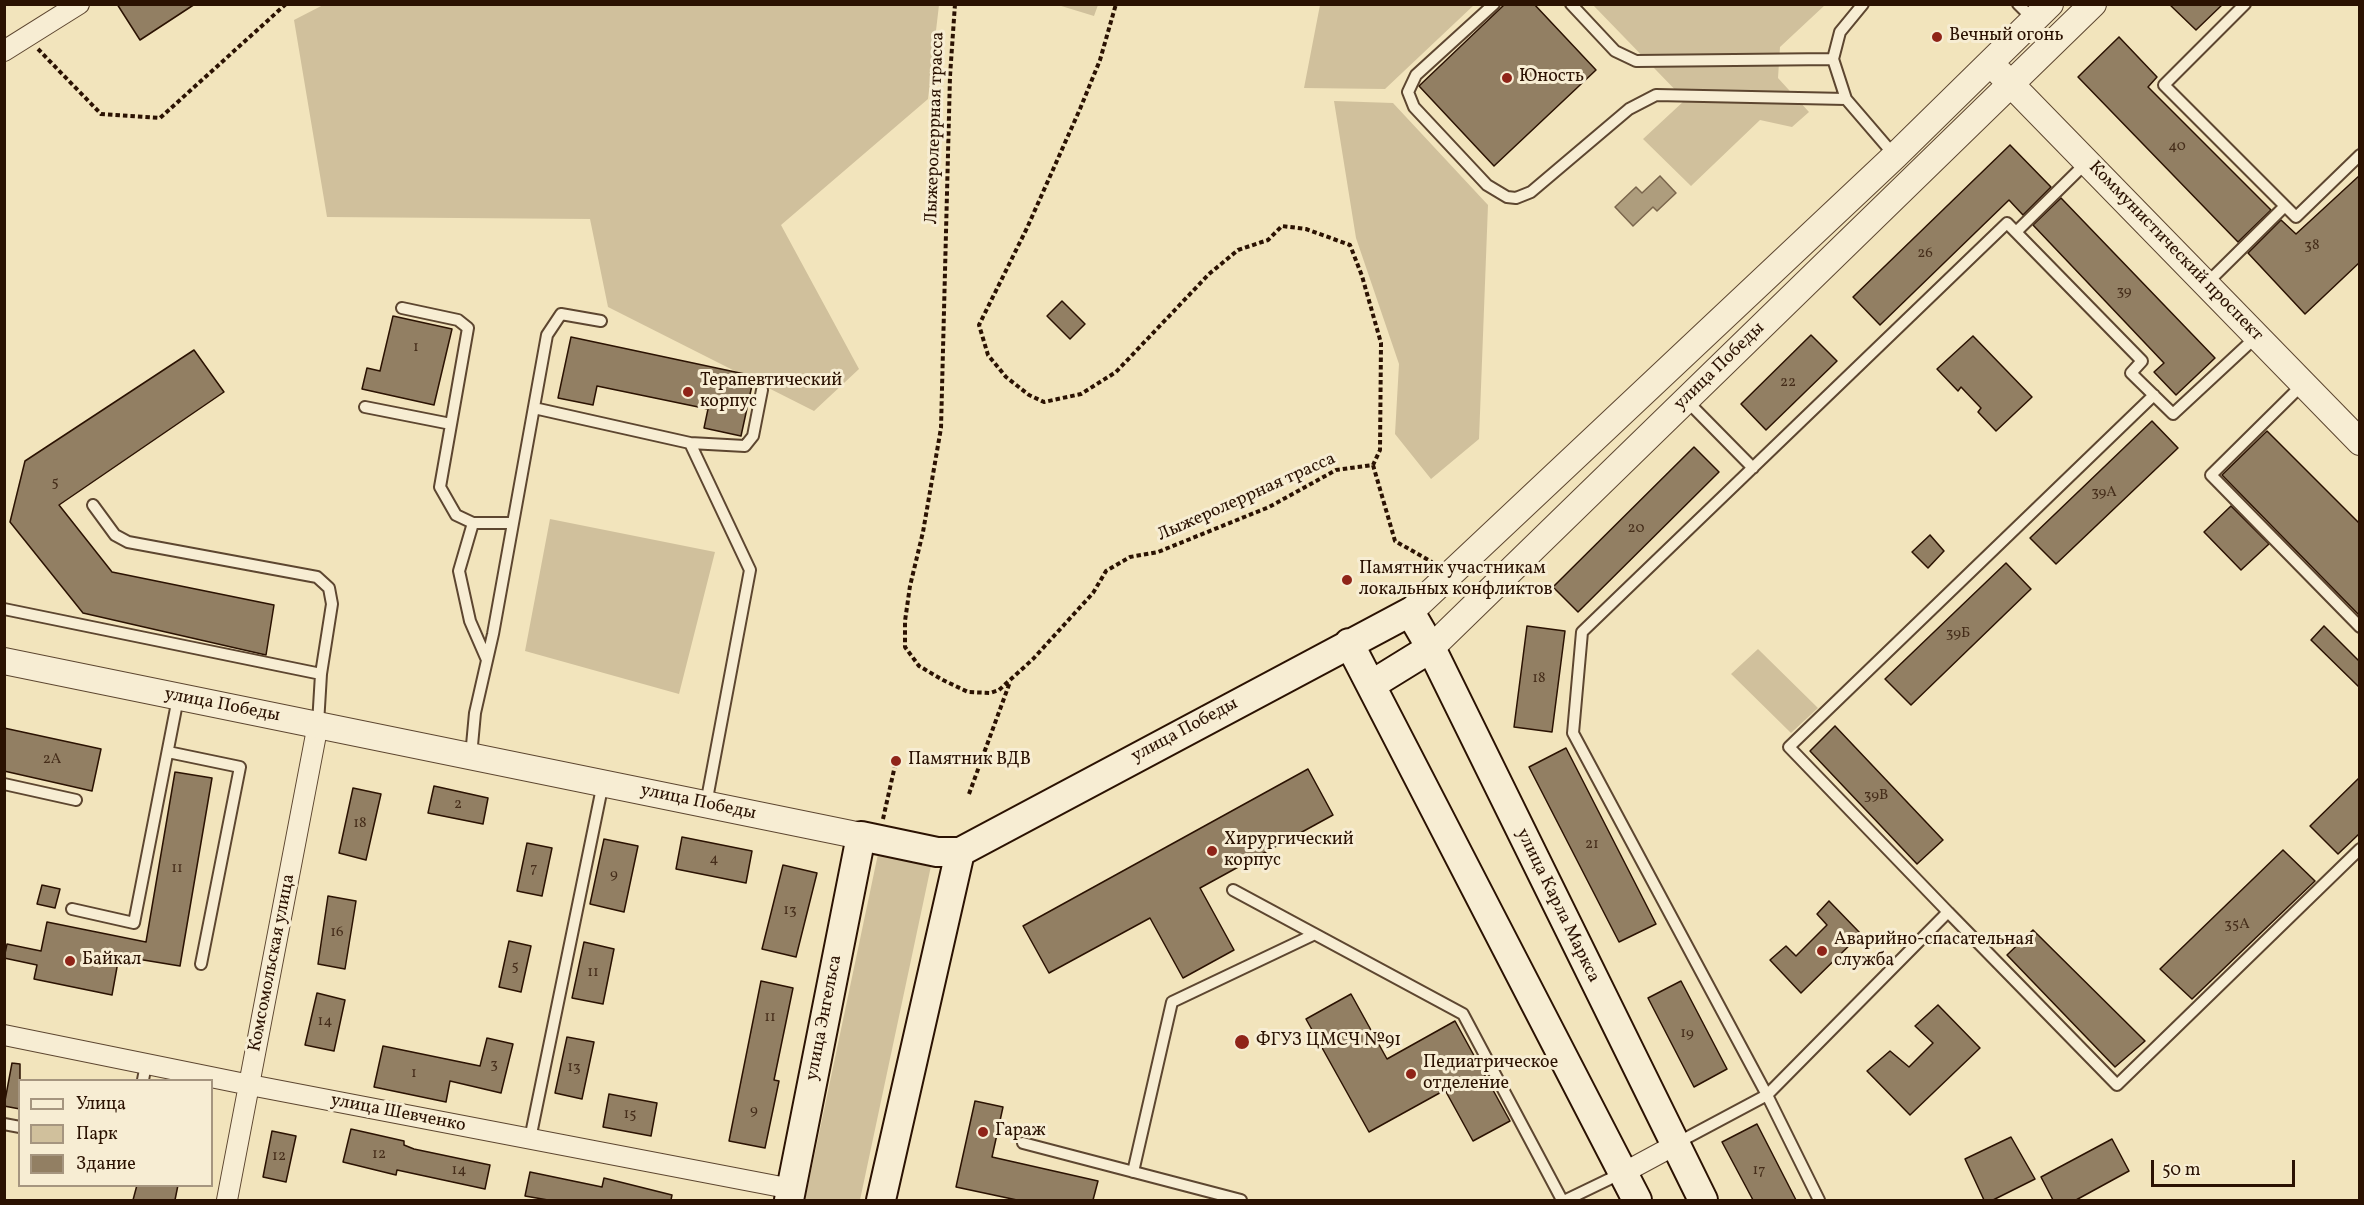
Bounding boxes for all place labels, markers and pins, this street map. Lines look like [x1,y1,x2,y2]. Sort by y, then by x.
place label: Вечный огонь [1949,26,2064,48]
marker: Вечный огонь [1930,30,1944,44]
place label: Юность [1519,67,1584,89]
marker: Юность [1500,71,1514,85]
place label: Терапевтический корпус [700,371,842,413]
marker: Терапевтический корпус [681,385,695,399]
place label: Памятник участникам локальных конфликтов [1359,559,1553,602]
marker: Памятник участникам локальных конфликтов [1340,573,1354,587]
place label: Памятник ВДВ [908,750,1031,772]
marker: Памятник ВДВ [889,754,903,768]
place label: Хирургический корпус [1224,830,1354,872]
marker: Хирургический корпус [1205,844,1219,858]
place label: Аварийно-спасательная служба [1834,930,2034,972]
marker: Аварийно-спасательная служба [1815,944,1829,958]
place label: Байкал [82,950,141,972]
marker: Байкал [63,954,77,968]
place label: ФГУЗ ЦМСЧ №91 [1256,1031,1401,1053]
marker: ФГУЗ ЦМСЧ №91 [1233,1033,1251,1051]
place label: Педиатрическое отделение [1423,1053,1558,1096]
marker: Педиатрическое отделение [1404,1067,1418,1081]
place label: Гараж [995,1121,1046,1143]
marker: Гараж [976,1125,990,1139]

